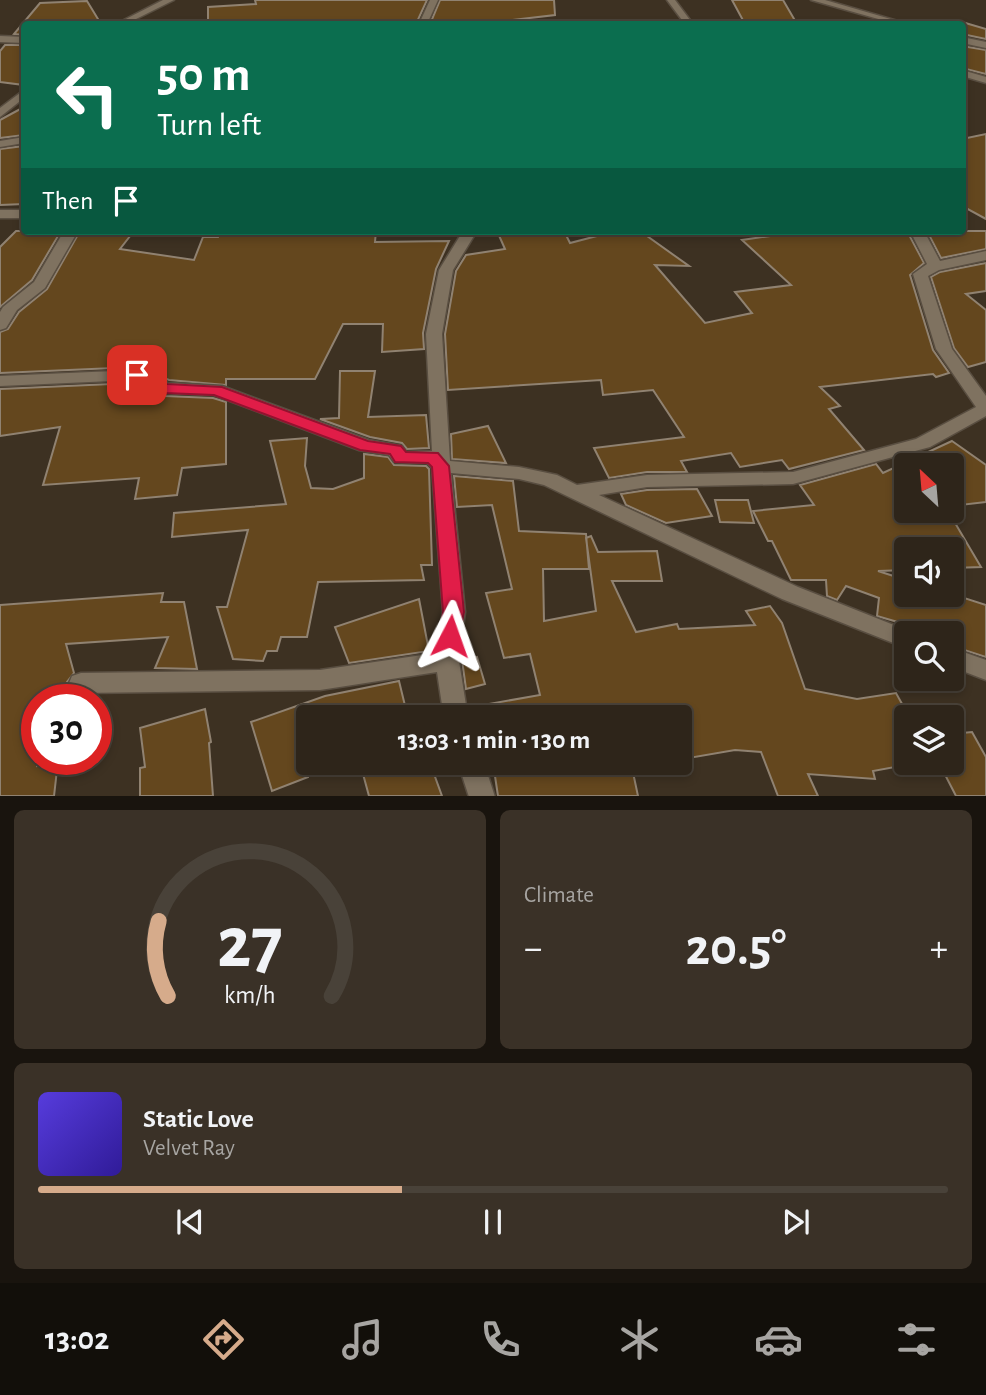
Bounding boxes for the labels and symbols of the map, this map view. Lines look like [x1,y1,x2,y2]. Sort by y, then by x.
pin [107,345,167,405]
north arrow [894,453,964,523]
position arrow [413,599,487,673]
speed limit sign: 30 [21,684,112,775]

